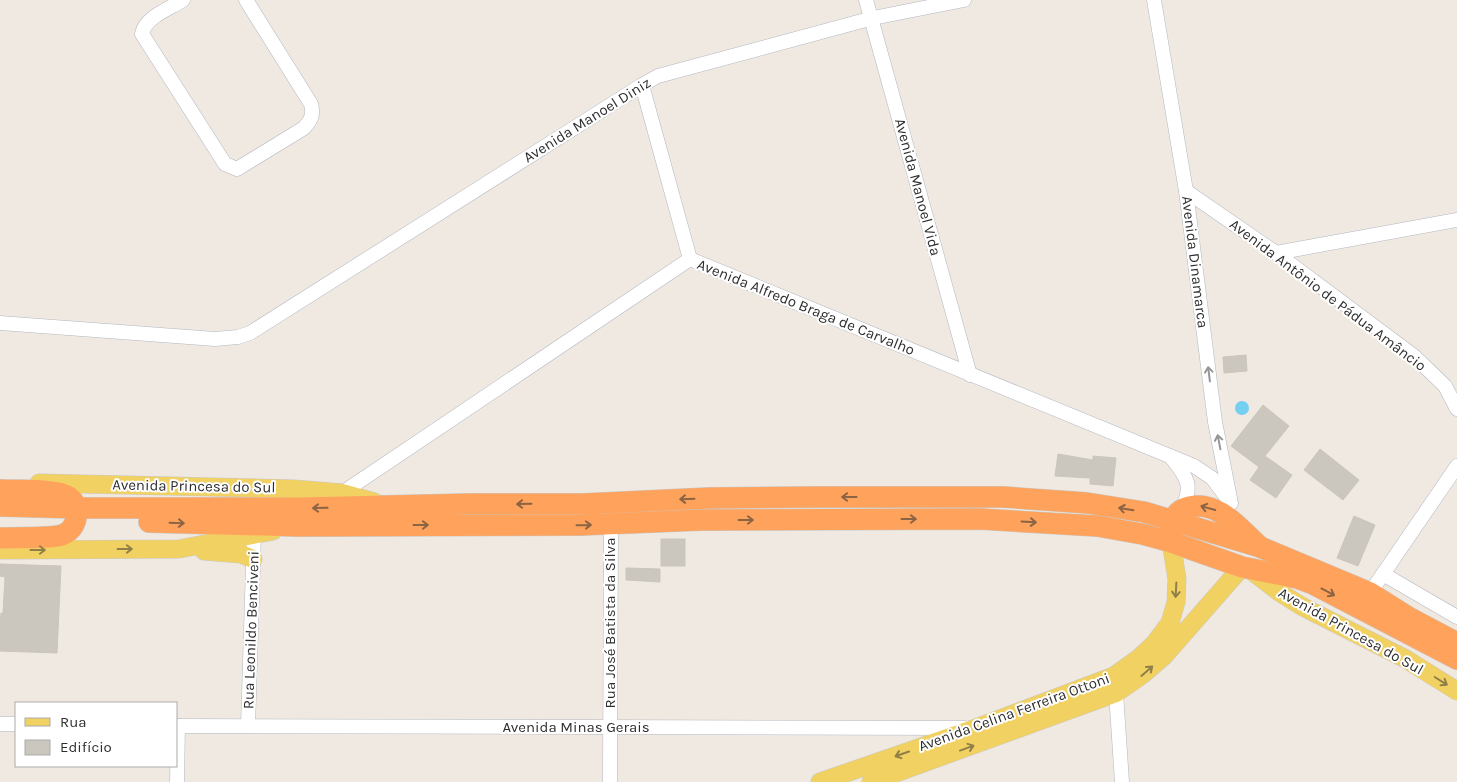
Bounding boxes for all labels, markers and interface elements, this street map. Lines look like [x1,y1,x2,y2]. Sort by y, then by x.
street label: Avenida Manoel Diniz [520,74,654,166]
street label: Avenida Manoel Vida [891,116,945,258]
street label: Avenida Dinamarca [1178,195,1212,329]
street label: Avenida Antônio de Pádua Amâncio [1226,215,1430,375]
street label: Avenida Alfredo Braga de Carvalho [695,255,917,359]
one-way arrow [1204,366,1214,382]
one-way arrow [1214,435,1223,451]
street label: Avenida Princesa do Sul [112,476,276,496]
one-way arrow [841,492,858,502]
one-way arrow [679,495,695,504]
one-way arrow [516,500,532,509]
one-way arrow [313,503,329,512]
one-way arrow [1200,503,1216,513]
one-way arrow [1118,504,1134,514]
one-way arrow [900,514,917,524]
one-way arrow [738,515,754,525]
one-way arrow [1021,517,1037,526]
one-way arrow [169,518,185,528]
one-way arrow [413,520,429,530]
one-way arrow [576,520,592,530]
street label: Rua José Batista da Silva [601,538,619,708]
one-way arrow [30,545,46,555]
one-way arrow [116,545,132,554]
street label: Rua Leonildo Benciveni [239,551,263,709]
one-way arrow [1171,582,1181,598]
street label: Avenida Princesa do Sul [1275,584,1427,678]
one-way arrow [1320,587,1335,597]
one-way arrow [1140,665,1153,676]
street label: Avenida Celina Ferreira Ottoni [916,669,1112,755]
one-way arrow [1433,676,1447,686]
legend [15,702,178,767]
text: Rua [60,713,87,731]
street label: Avenida Minas Gerais [502,718,650,736]
text: Edifício [60,738,112,756]
one-way arrow [958,743,974,752]
one-way arrow [894,750,910,759]

